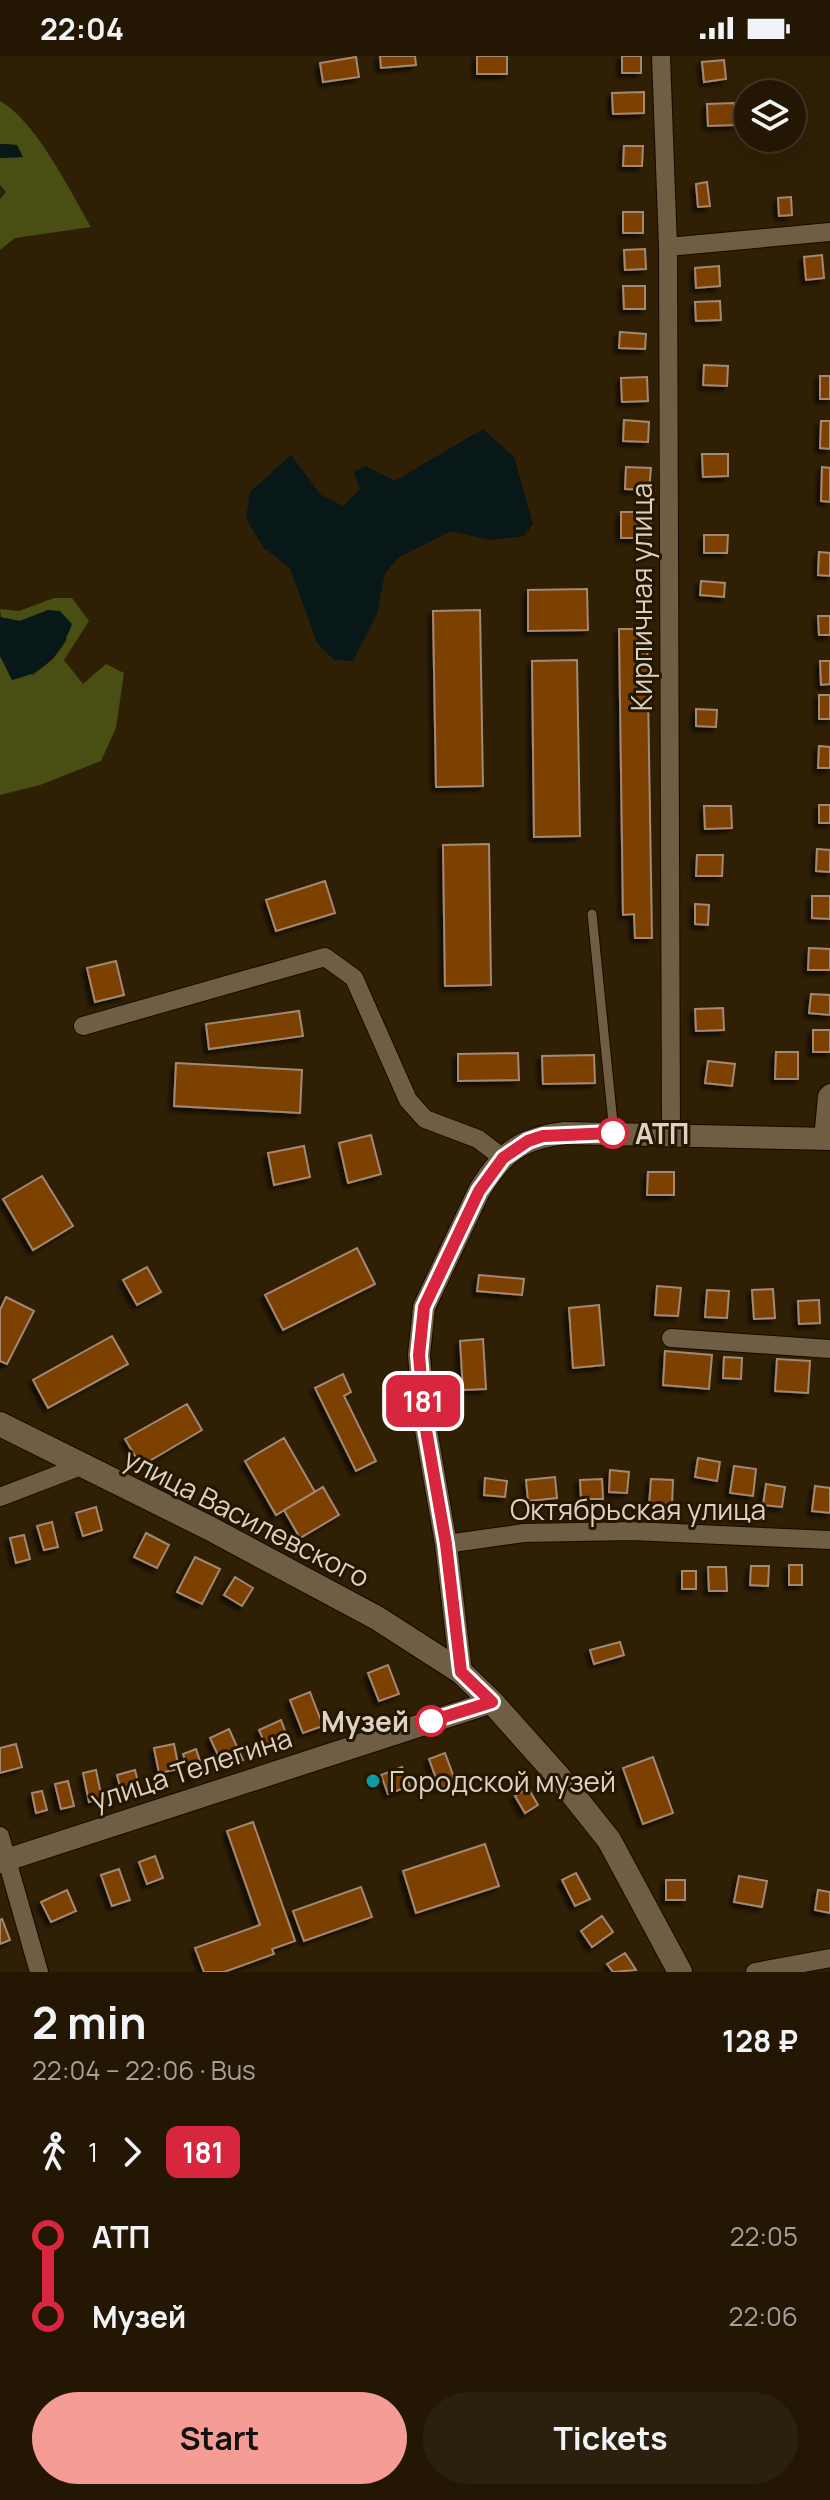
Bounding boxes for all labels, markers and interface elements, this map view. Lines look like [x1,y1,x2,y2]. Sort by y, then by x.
text: 22:04 [40,8,124,49]
map controls [734,80,806,152]
button: layers [734,80,806,152]
street label: Кирпичная улица [622,483,660,711]
place label: АТП [635,1114,689,1152]
marker: АТП [598,1118,628,1148]
line badge: 181 [377,1375,469,1427]
text: 181 [402,1382,444,1420]
street label: улица Василевского [118,1438,376,1596]
street label: Октябрьская улица [510,1490,766,1528]
place label: Музей [321,1702,409,1740]
marker: Музей [416,1706,446,1736]
street label: улица Телегина [86,1718,296,1818]
place label: Городской музей [389,1762,616,1800]
marker: Городской музей [364,1772,382,1790]
text: 2 min [32,1992,146,2052]
text: 128 ₽ [722,2020,798,2061]
text: 22:04 – 22:06 · Bus [32,2052,256,2088]
icon: walk [32,2130,76,2174]
icon: forward [110,2130,154,2174]
text: 181 [182,2133,224,2171]
text: 1 [88,2134,98,2170]
text: АТП [92,2216,150,2257]
text: 22:05 [730,2218,798,2254]
text: Музей [92,2296,186,2337]
text: 22:06 [729,2298,798,2334]
button: Start [32,2392,407,2484]
button: Tickets [423,2392,798,2484]

